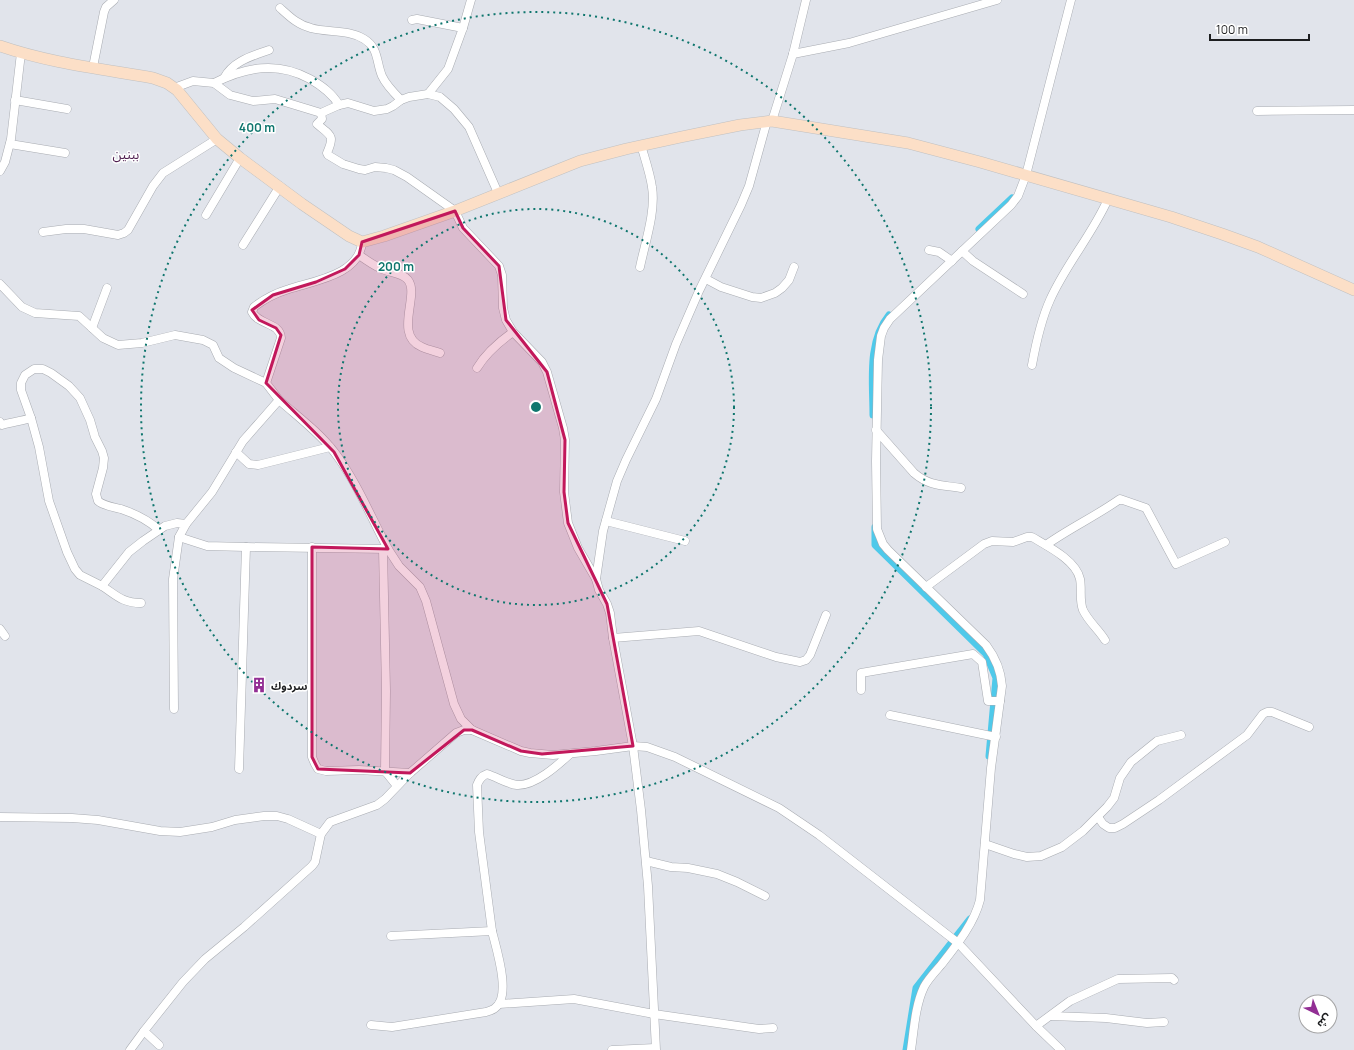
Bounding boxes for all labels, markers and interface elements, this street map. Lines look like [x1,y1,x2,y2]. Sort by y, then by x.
scale bar [1210,16,1309,42]
text: 100 m [1216,21,1248,38]
text: 400 m [239,119,275,136]
district label: ببنين [113,145,139,163]
text: 200 m [378,258,414,275]
centre of rings [529,400,543,414]
building icon: سردوك [250,676,268,694]
place label: سردوك [271,678,307,693]
north arrow [1298,994,1338,1034]
text: ش [1315,1011,1336,1032]

